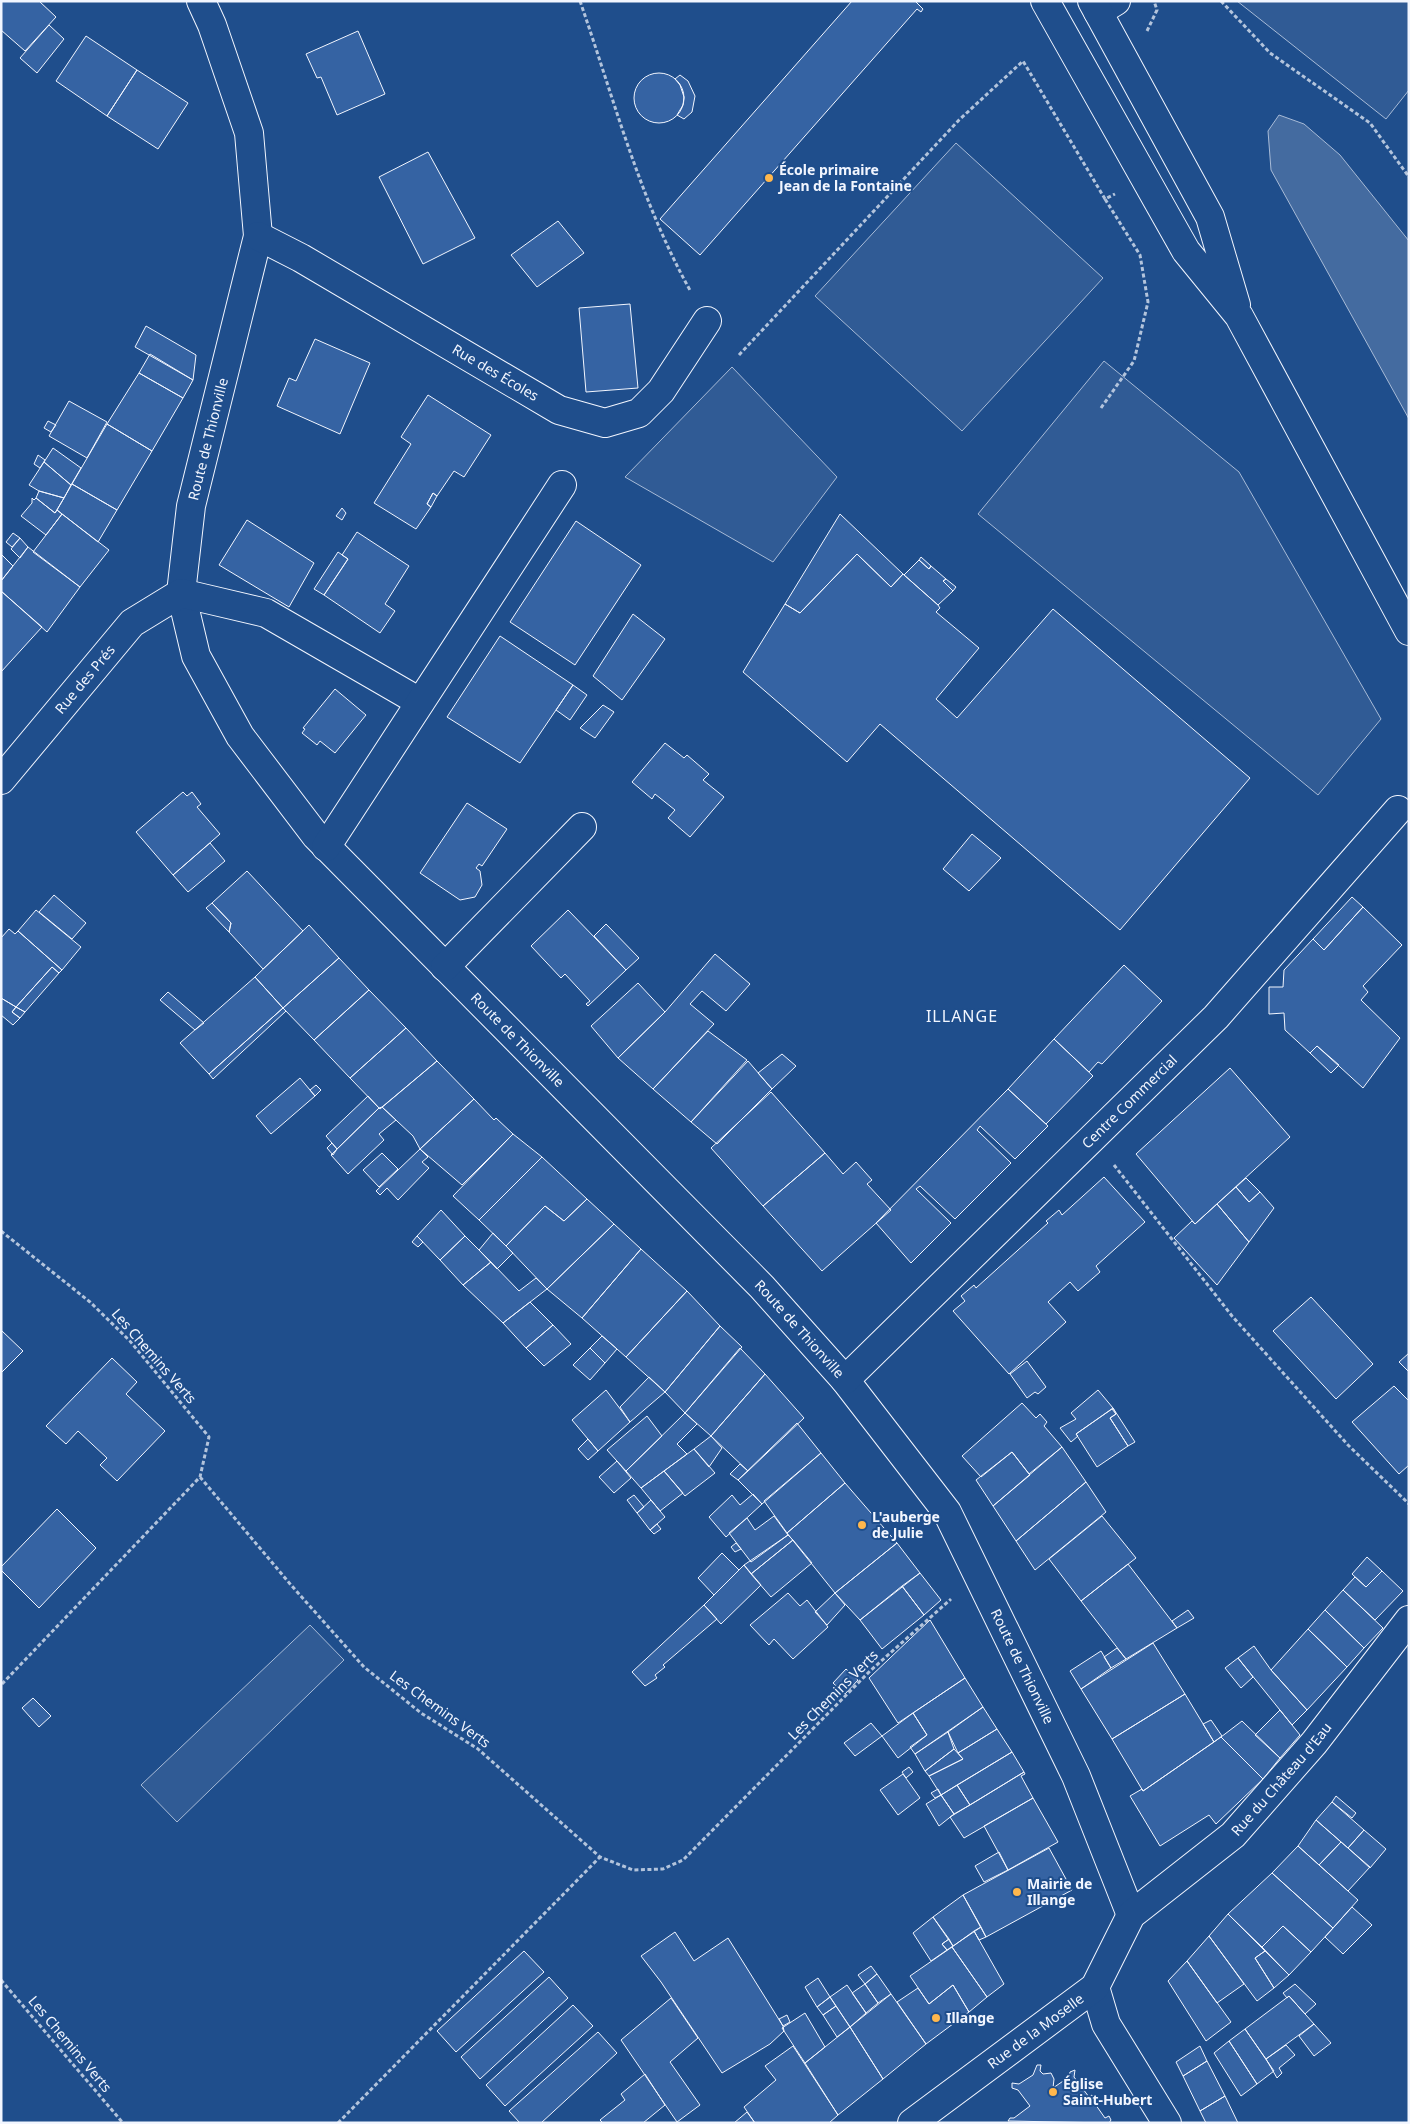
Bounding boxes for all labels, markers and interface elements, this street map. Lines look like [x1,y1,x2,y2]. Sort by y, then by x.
place label: École primaire Jean de la Fontaine [777,160,912,195]
marker: École primaire Jean de la Fontaine [763,172,775,184]
street label: Rue des Écoles [449,339,543,405]
street label: Route de Thionville [183,376,232,502]
street label: Rue des Prés [50,640,119,718]
street label: Route de Thionville [467,988,569,1091]
district label: ILLANGE [926,1005,998,1027]
street label: Centre Commercial [1077,1050,1181,1152]
street label: Route de Thionville [751,1275,849,1382]
street label: Les Chemins Verts [108,1304,201,1407]
place label: L'auberge de Julie [872,1507,940,1542]
marker: L'auberge de Julie [856,1519,868,1531]
street label: Route de Thionville [987,1606,1059,1727]
street label: Les Chemins Verts [783,1645,882,1744]
street label: Les Chemins Verts [386,1666,495,1752]
street label: Rue du Château d'Eau [1227,1718,1335,1840]
place label: Mairie de Illange [1027,1874,1092,1909]
marker: Mairie de Illange [1011,1886,1023,1898]
street label: Rue de la Moselle [983,1989,1087,2073]
street label: Les Chemins Verts [24,1992,116,2096]
place label: Illange [946,2008,994,2027]
marker: Illange [930,2012,942,2024]
place label: Église Saint-Hubert [1063,2074,1152,2109]
marker: Église Saint-Hubert [1047,2086,1059,2098]

